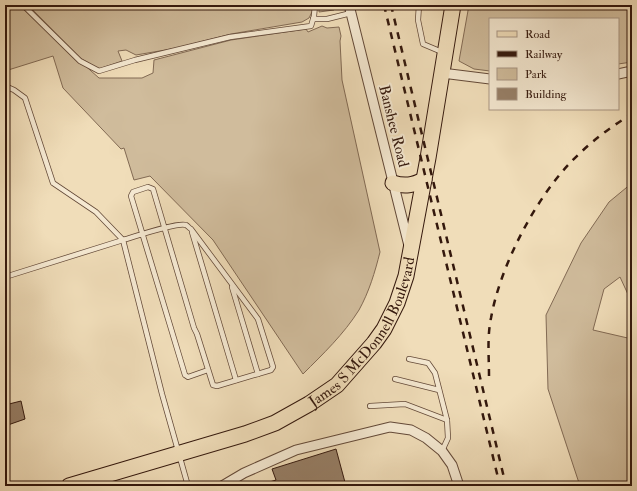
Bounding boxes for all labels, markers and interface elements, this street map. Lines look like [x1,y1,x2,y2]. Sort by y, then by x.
legend [489,18,619,110]
text: Road [525,27,550,42]
text: Railway [525,47,563,62]
text: Park [525,67,547,82]
street label: Banshee Road [374,83,413,170]
text: Building [525,87,568,102]
street label: James S McDonnell Boulevard [304,255,419,413]

